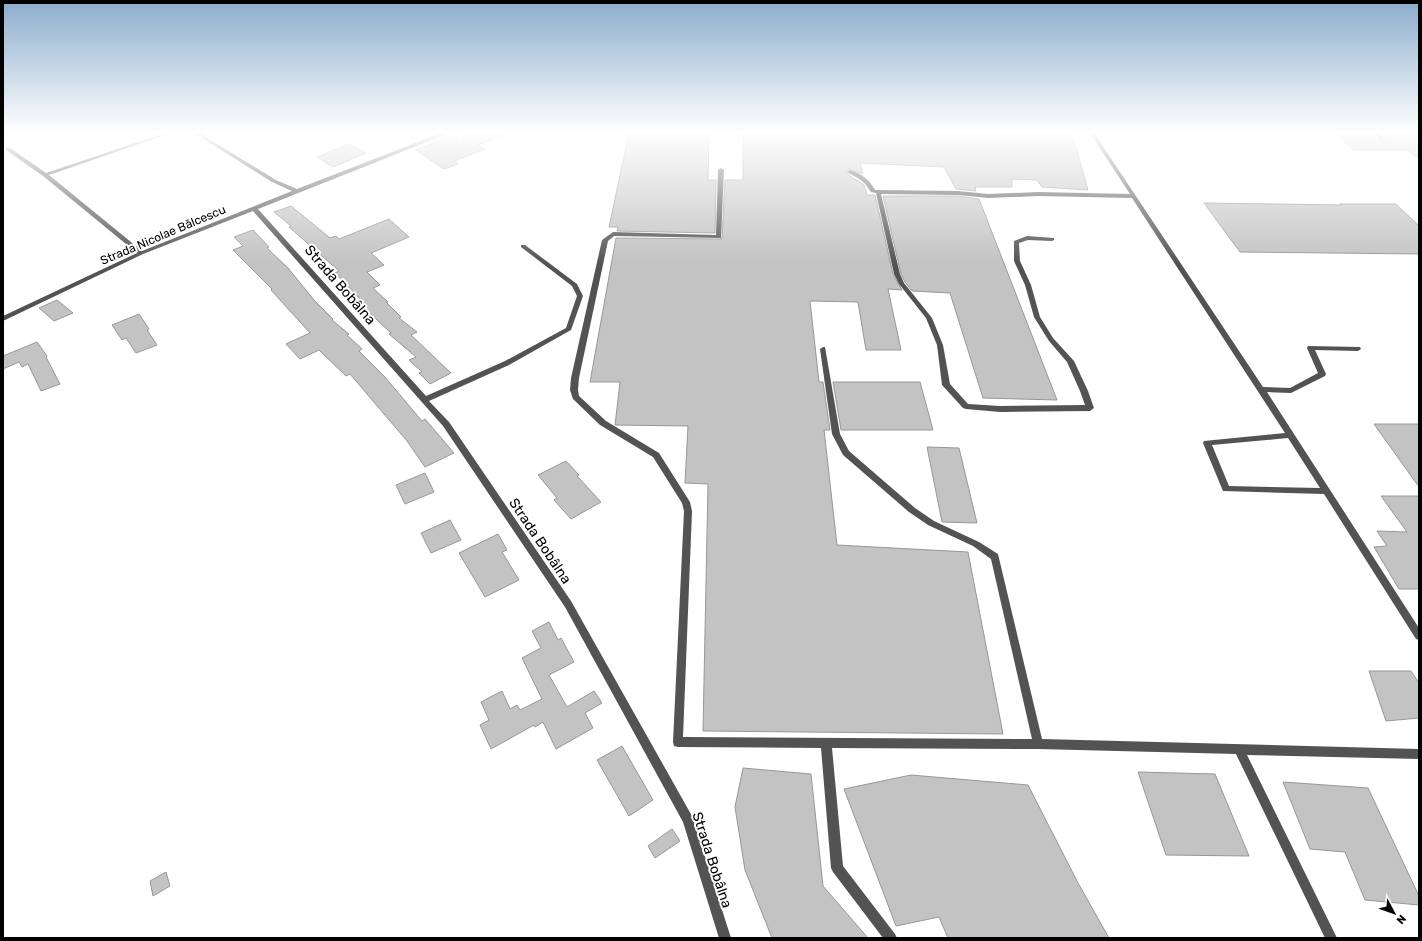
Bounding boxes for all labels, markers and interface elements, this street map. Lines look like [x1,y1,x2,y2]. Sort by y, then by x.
street label: Strada Nicolae Bălcescu [98,202,228,268]
street label: Strada Bobâlna [301,242,379,328]
street label: Strada Bobâlna [505,495,575,587]
street label: Strada Bobâlna [689,810,735,910]
north arrow [1374,893,1414,933]
text: N [1394,912,1409,927]

